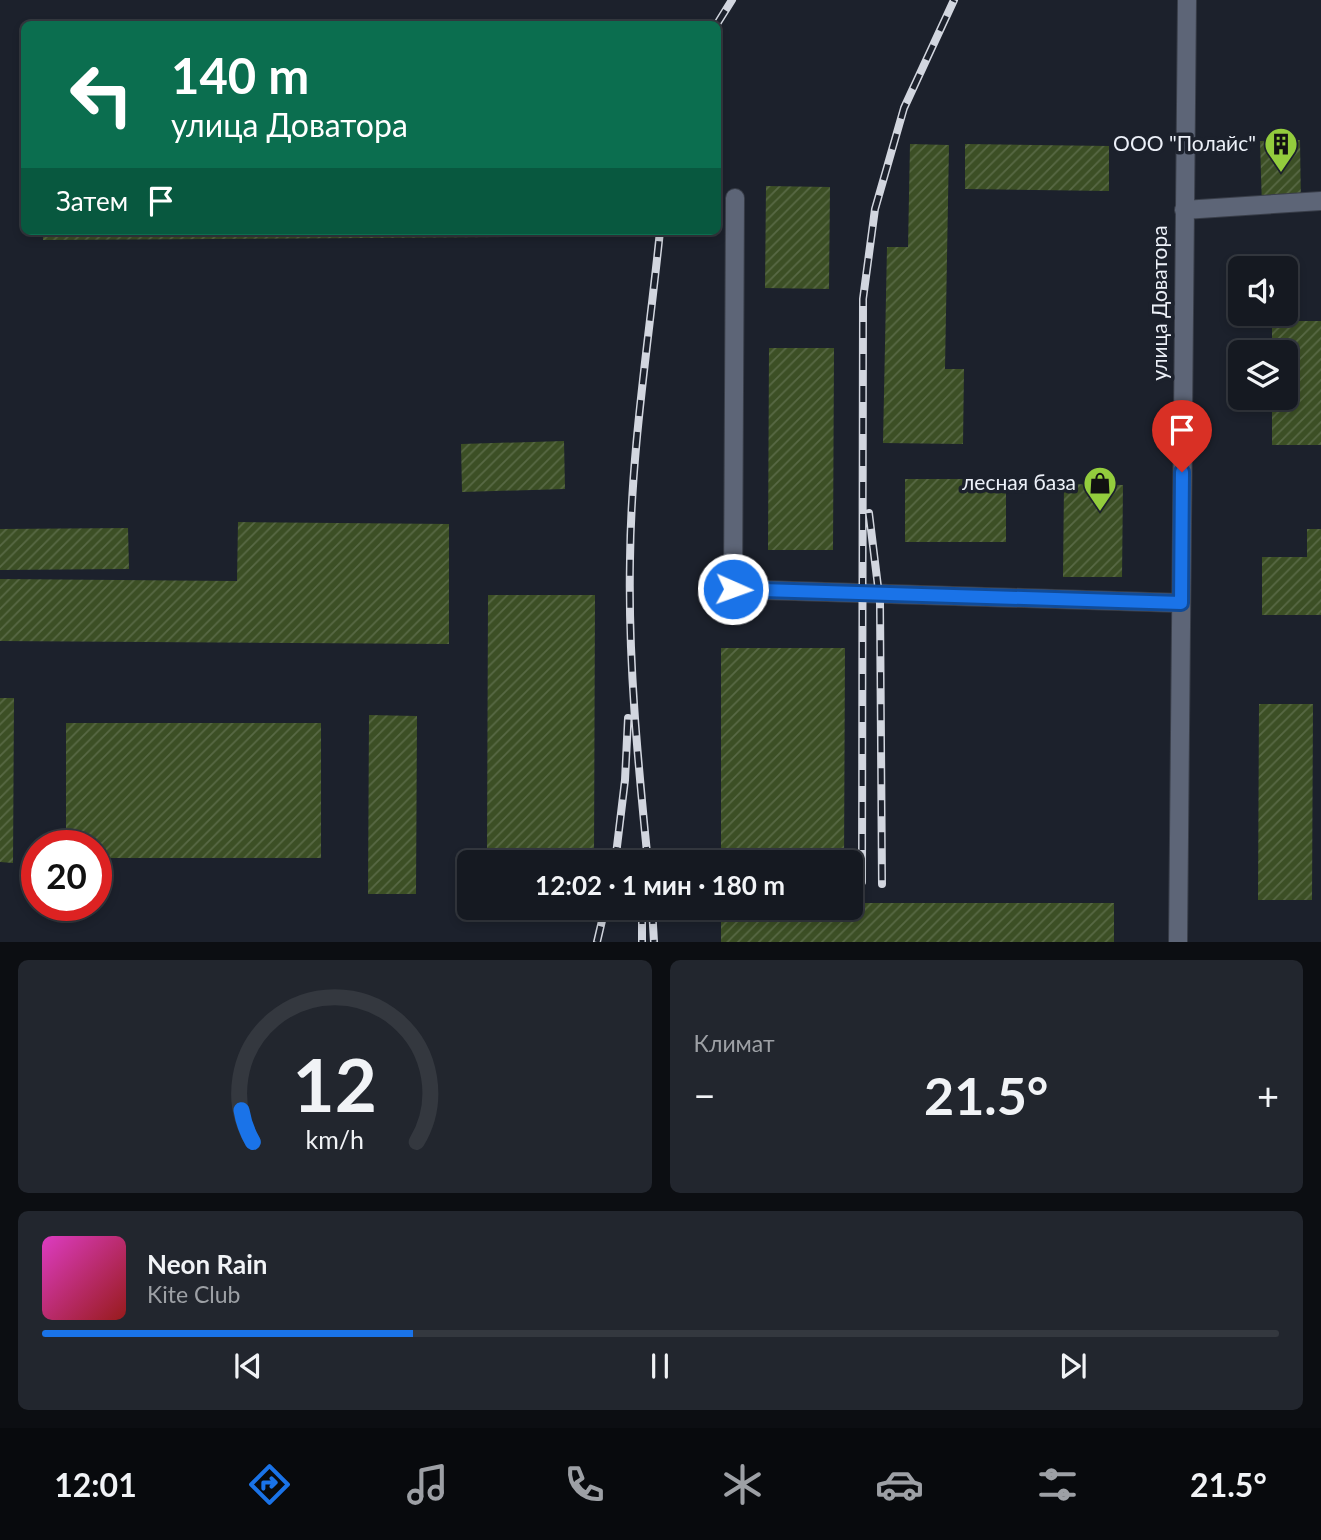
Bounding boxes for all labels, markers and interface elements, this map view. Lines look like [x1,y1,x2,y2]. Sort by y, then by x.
text: 140 m [171,46,309,104]
icon: left [56,49,147,140]
text: улица Доватора [171,105,408,144]
building icon: ООО "Полайс" [1262,125,1300,174]
place label: ООО "Полайс" [1113,130,1256,155]
icon: arrive [142,182,180,220]
text: Затем [56,185,128,217]
street label: улица Доватора [1146,225,1171,381]
map controls [1228,256,1298,410]
button: sound [1228,256,1298,326]
button: layers [1228,340,1298,410]
pin [1152,400,1212,472]
icon: arrive [1163,411,1201,449]
shop icon: лесная база [1081,464,1119,513]
place label: лесная база [962,469,1076,494]
position arrow [696,552,770,626]
speed limit sign: 20 [21,830,112,921]
text: 12:02 · 1 мин · 180 m [535,869,785,901]
text: Климат [694,1029,775,1057]
text: 12 [293,1041,377,1129]
text: 21.5° [924,1064,1048,1126]
text: − [694,1072,716,1118]
text: + [1257,1072,1279,1118]
text: km/h [305,1124,364,1154]
text: Neon Rain [147,1248,267,1280]
text: Kite Club [147,1280,240,1308]
icon: previous [229,1347,267,1385]
icon: pause [641,1347,679,1385]
icon: next [1054,1347,1092,1385]
icon: directions [245,1460,294,1509]
icon: music [403,1460,452,1509]
icon: phone [560,1460,609,1509]
icon: climate [718,1460,767,1509]
icon: car [875,1460,924,1509]
icon: filters [1033,1460,1082,1509]
text: 12:01 [54,1465,137,1504]
text: 21.5° [1190,1465,1267,1504]

